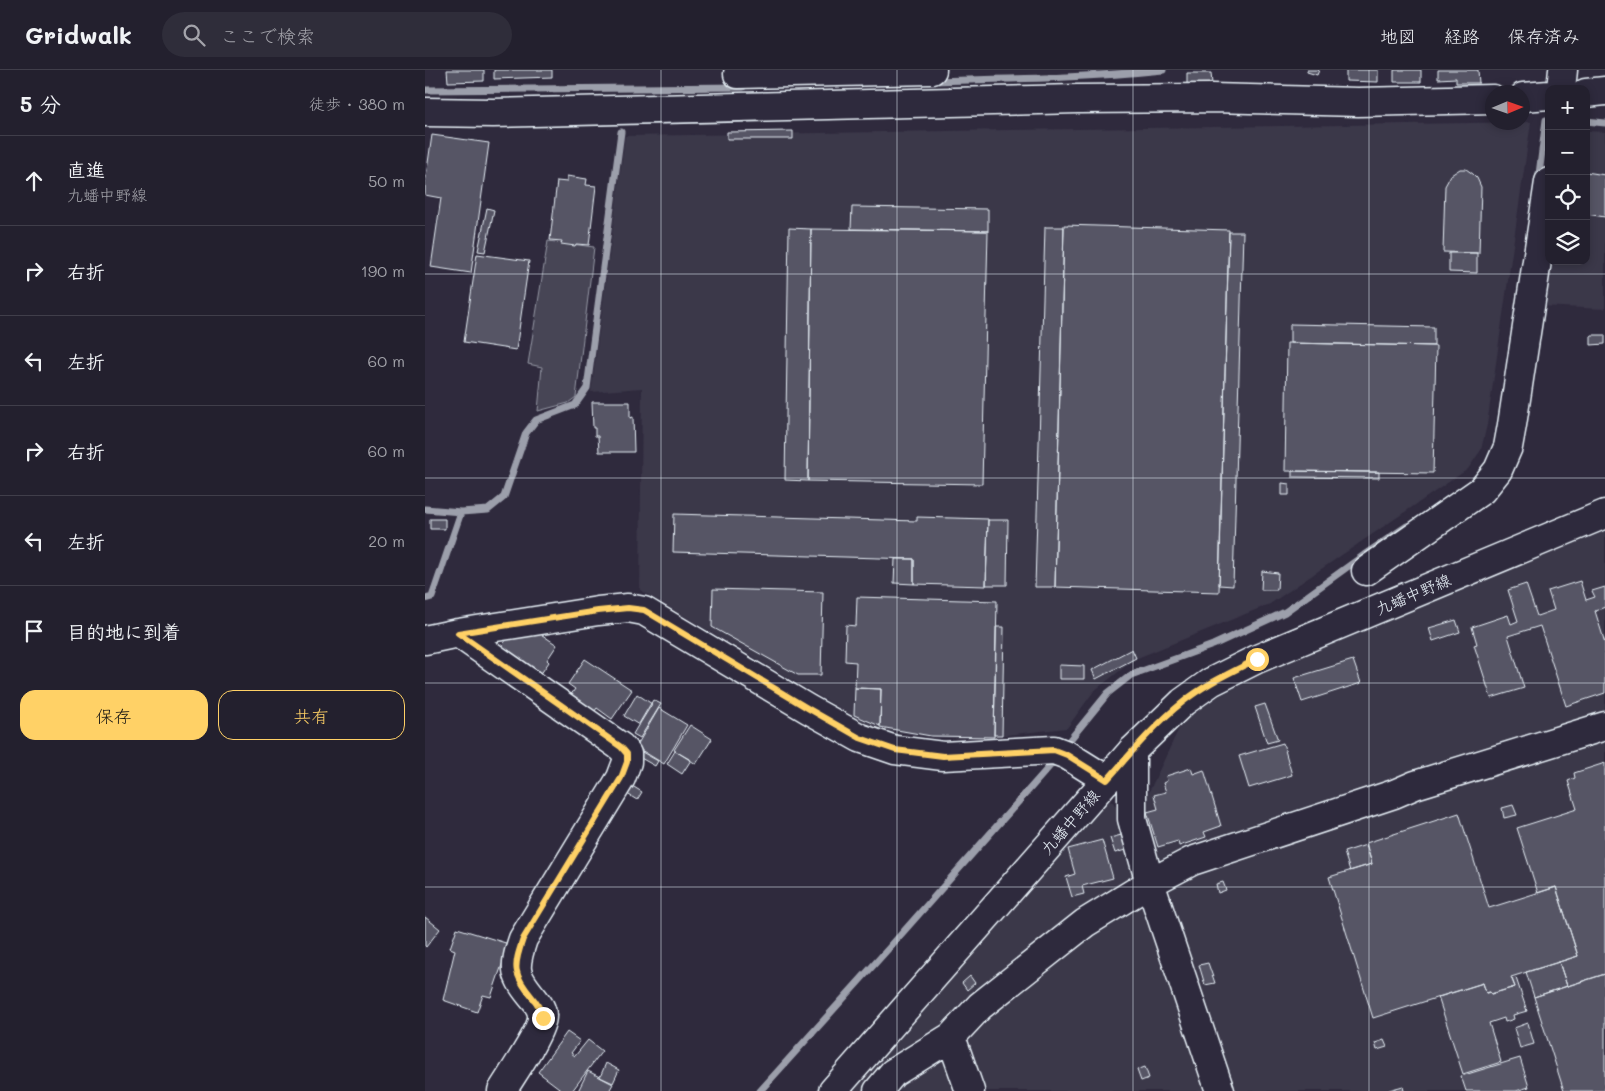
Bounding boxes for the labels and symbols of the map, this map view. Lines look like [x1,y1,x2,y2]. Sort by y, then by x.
north arrow [1485,85,1530,130]
street label: 九蟠中野線 [1372,568,1454,619]
route start [1246,648,1269,671]
street label: 九蟠中野線 [1035,785,1104,859]
route end [532,1007,555,1030]

